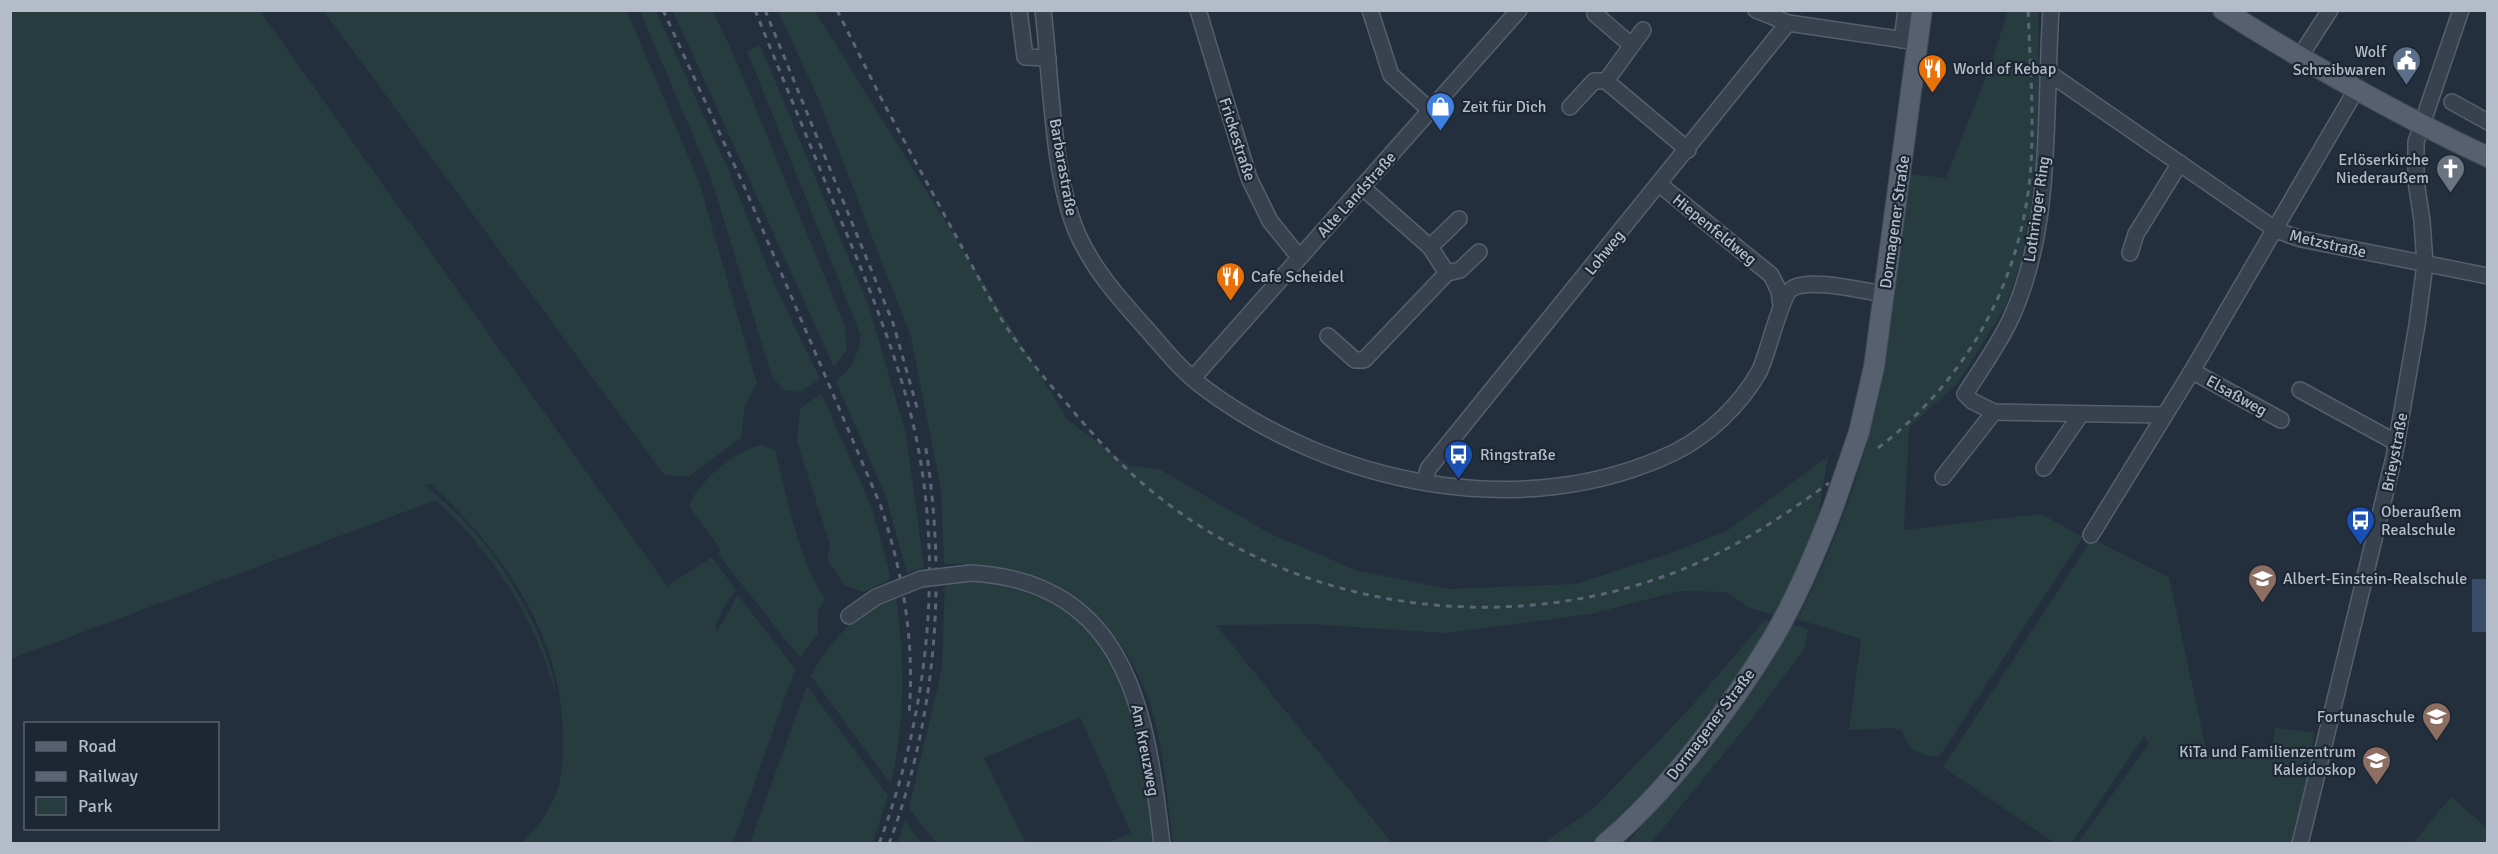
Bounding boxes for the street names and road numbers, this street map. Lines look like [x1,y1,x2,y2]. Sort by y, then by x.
street label: Frickestraße [1214,95,1260,183]
street label: Barbarastraße [1045,117,1081,217]
street label: Alte Landstraße [1313,147,1401,242]
street label: Dormagener Straße [1876,154,1914,290]
street label: Lothringer Ring [2020,155,2054,263]
street label: Hiepenfeldweg [1668,190,1760,270]
street label: Metzstraße [2287,225,2368,263]
street label: Lohweg [1580,226,1629,279]
street label: Elsaßweg [2202,371,2271,421]
street label: Brieystraße [2378,411,2412,493]
street label: Dormagener Straße [1662,665,1759,784]
street label: Am Kreuzweg [1126,703,1164,798]

